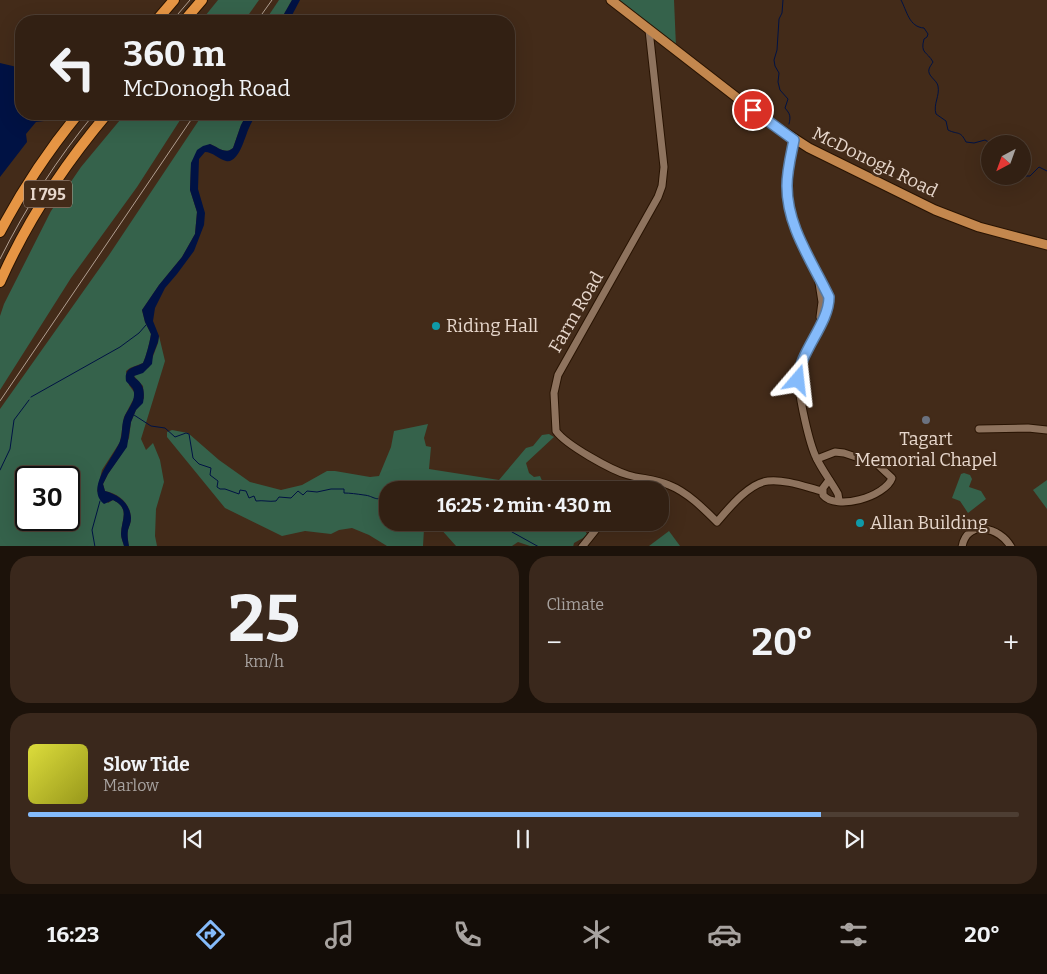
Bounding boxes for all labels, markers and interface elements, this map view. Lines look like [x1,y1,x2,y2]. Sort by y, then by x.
text: 360 m [123,33,226,75]
icon: left [40,35,105,100]
text: McDonogh Road [123,75,290,102]
pin [732,89,774,131]
icon: arrive [739,96,767,124]
street label: McDonogh Road [809,122,942,202]
north arrow [981,135,1031,185]
map controls [981,135,1031,185]
road number: I 795 [24,180,72,208]
street label: Farm Road [544,267,608,357]
place label: Riding Hall [446,315,538,337]
marker: Riding Hall [430,320,442,332]
position arrow [771,353,823,405]
marker: Tagart Memorial Chapel [920,414,932,426]
place label: Tagart Memorial Chapel [855,428,997,471]
speed limit sign: 30 [15,466,80,531]
text: 16:25 · 2 min · 430 m [437,494,611,517]
place label: Allan Building [870,512,988,534]
marker: Allan Building [854,517,866,529]
text: 25 [228,580,300,658]
text: Climate [547,595,604,614]
text: 20° [752,619,813,665]
text: − [547,626,562,659]
text: + [1003,626,1019,659]
text: km/h [244,652,284,671]
text: Slow Tide [103,753,190,776]
text: Marlow [103,776,159,795]
icon: previous [179,825,207,853]
icon: pause [509,825,537,853]
icon: next [840,825,868,853]
icon: directions [193,917,228,952]
icon: music [322,917,357,952]
icon: phone [450,917,485,952]
icon: climate [579,917,614,952]
icon: car [707,917,742,952]
icon: filters [836,917,871,952]
text: 16:23 [47,921,99,948]
text: 20° [964,921,1000,948]

